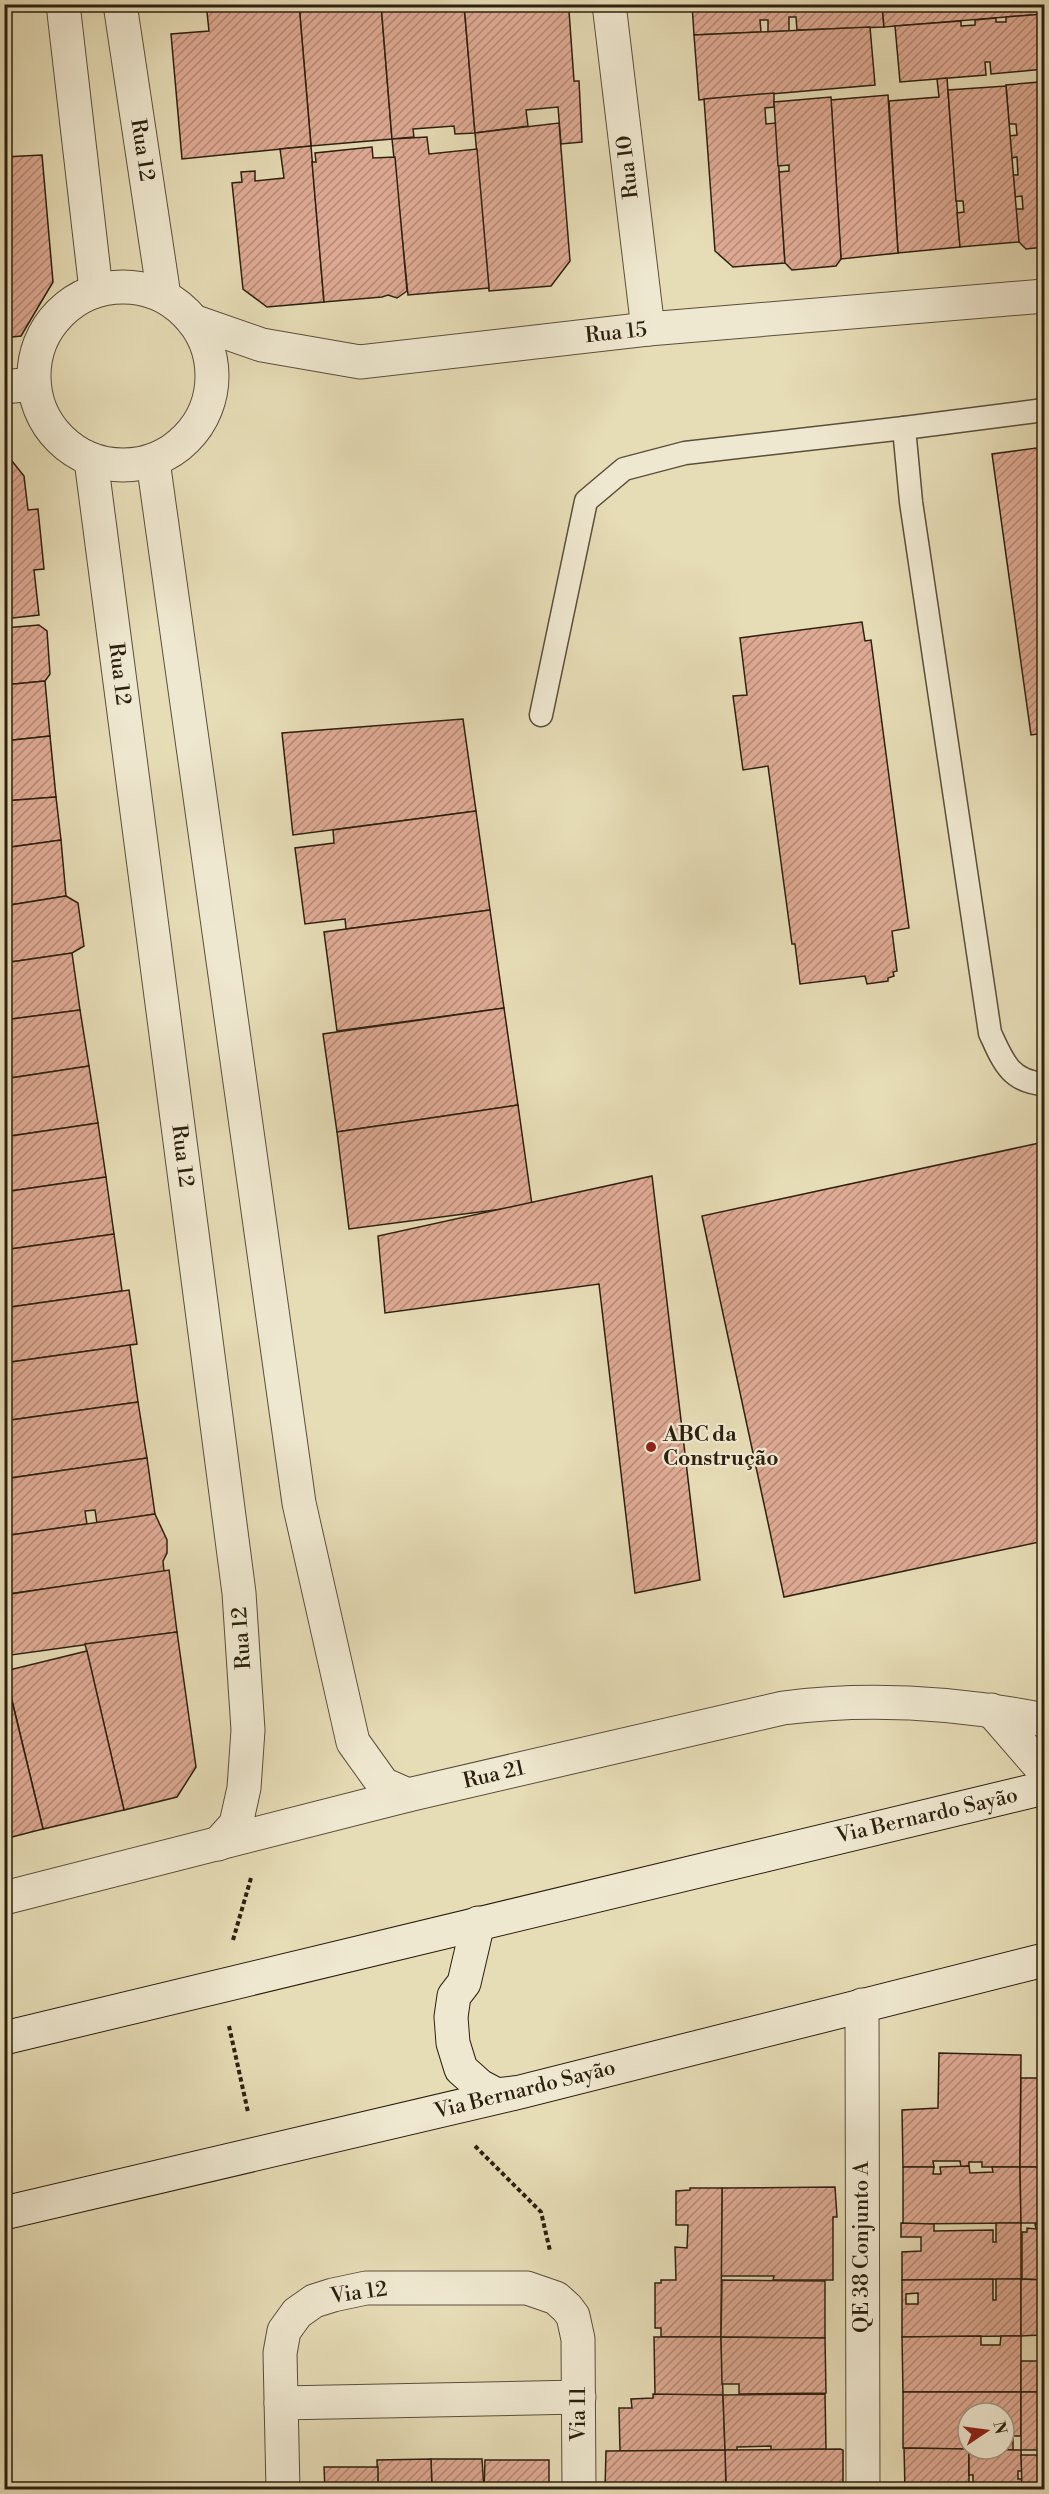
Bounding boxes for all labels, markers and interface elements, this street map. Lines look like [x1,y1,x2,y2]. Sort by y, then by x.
street label: Rua 12 [124,117,160,183]
street label: Rua 10 [611,134,645,200]
street label: Rua 15 [584,317,648,349]
street label: Rua 12 [102,641,136,707]
street label: Rua 12 [165,1123,199,1189]
place label: ABC da Construção [662,1422,779,1472]
marker: ABC da Construção [644,1440,658,1454]
street label: Rua 12 [227,1606,257,1670]
street label: Rua 21 [461,1755,527,1795]
street label: Via Bernardo Sayão [833,1782,1020,1850]
street label: Via Bernardo Sayão [431,2055,618,2125]
street label: QE 38 Conjunto A [849,2160,875,2333]
street label: Via 12 [328,2276,389,2310]
street label: Via 11 [566,2387,592,2442]
north arrow [956,2401,1016,2461]
text: N [988,2419,1011,2437]

